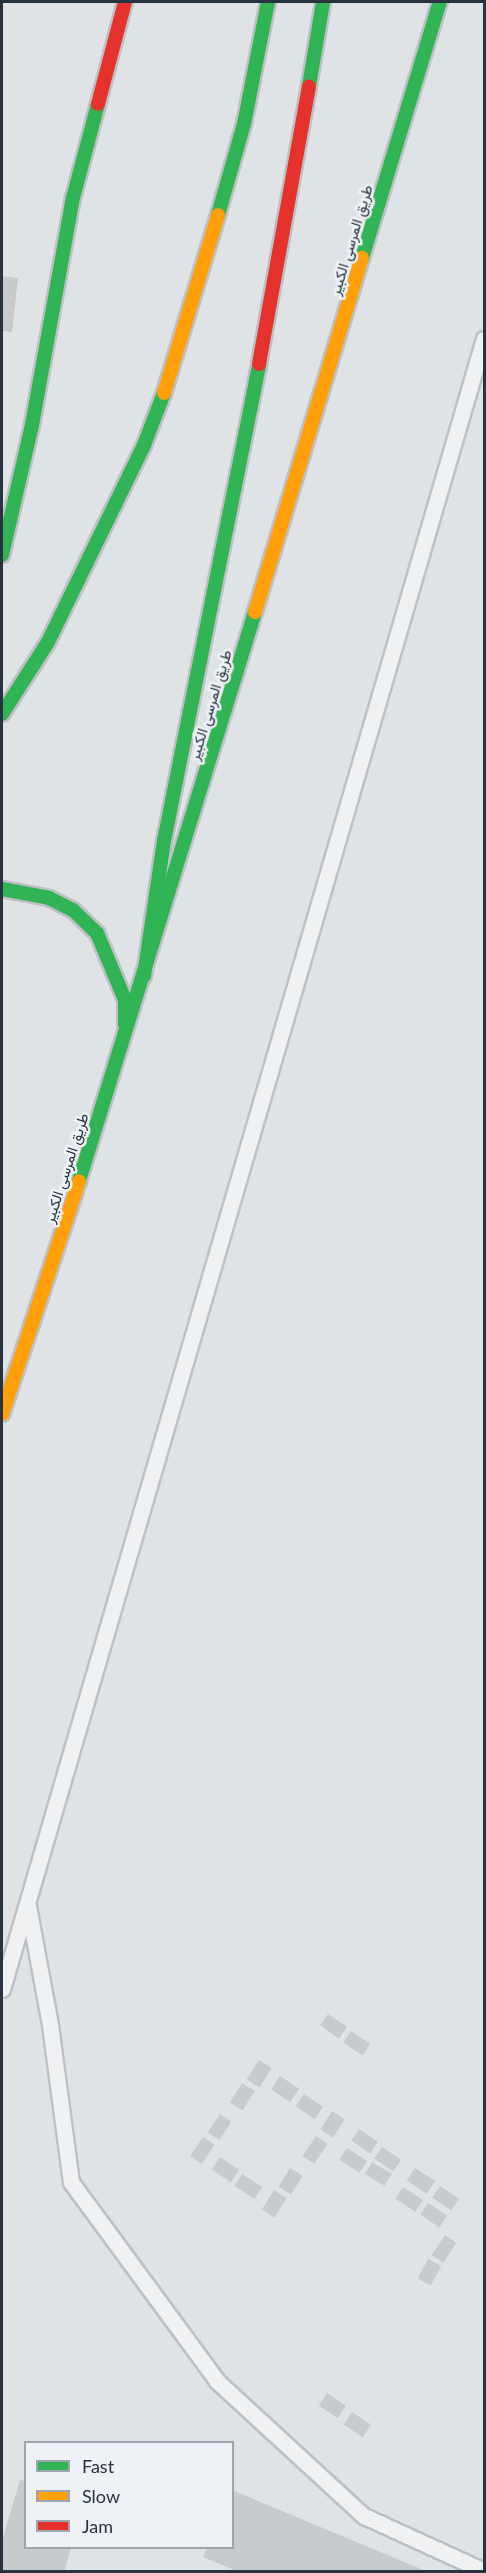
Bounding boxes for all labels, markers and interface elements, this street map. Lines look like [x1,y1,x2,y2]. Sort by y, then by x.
street label: طريق المرسى الكبير [326,183,376,297]
street label: طريق المرسى الكبير [185,648,235,762]
street label: طريق المرسى الكبير [40,1111,92,1225]
legend [24,2441,234,2549]
text: Fast [82,2455,114,2477]
text: Slow [82,2485,120,2507]
text: Jam [82,2515,113,2537]

